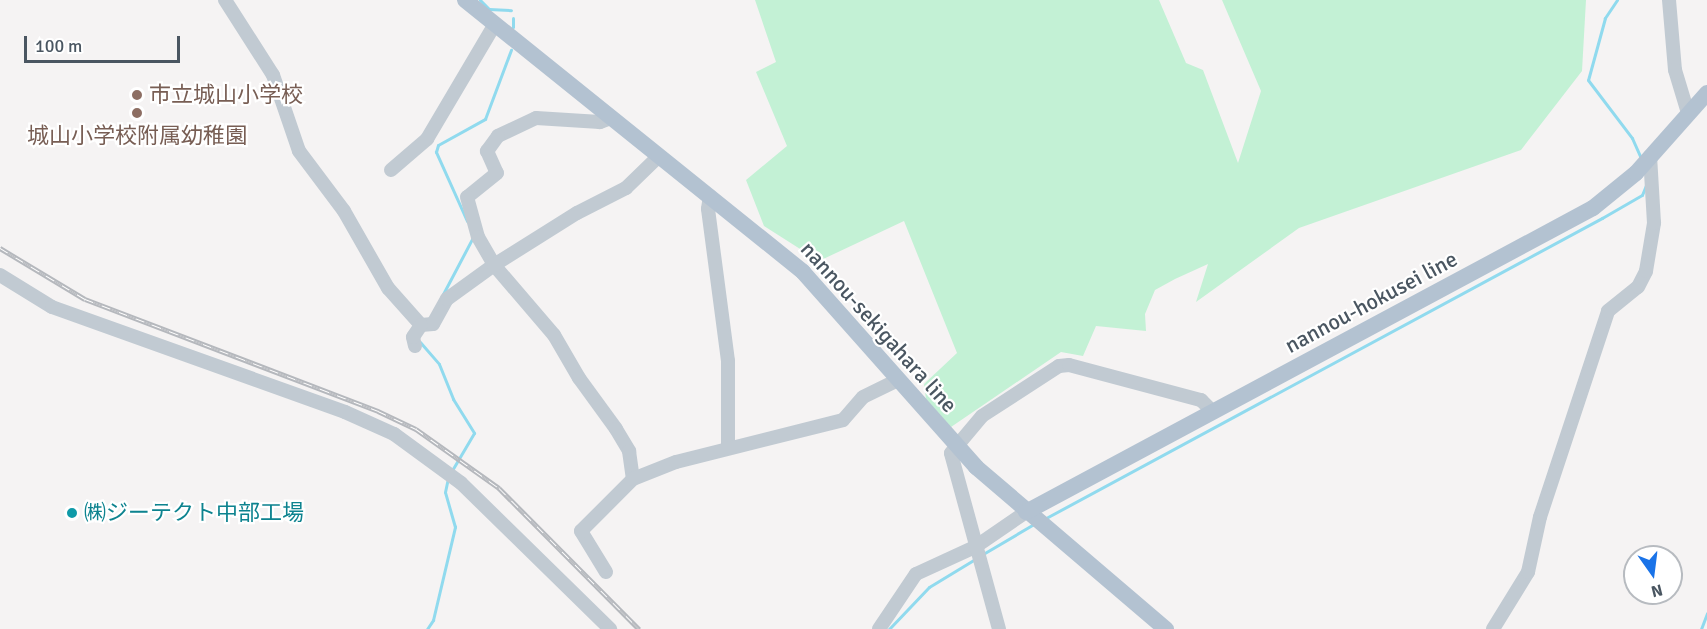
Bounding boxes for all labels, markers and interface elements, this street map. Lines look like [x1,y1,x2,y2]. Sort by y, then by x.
scale bar [27,24,183,62]
text: 100 m [35,35,82,57]
place label: 市立城山小学校 [149,82,303,108]
marker: 市立城山小学校 [130,88,144,102]
marker: 城山小学校附属幼稚園 [130,106,144,120]
place label: 城山小学校附属幼稚園 [27,123,247,149]
street label: nannou-sekigahara line [795,236,963,418]
street label: nannou-hokusei line [1280,245,1462,359]
place label: ㈱ジーテクト中部工場 [84,500,304,526]
marker: ㈱ジーテクト中部工場 [65,506,79,520]
north arrow [1623,545,1683,605]
text: N [1649,579,1665,602]

